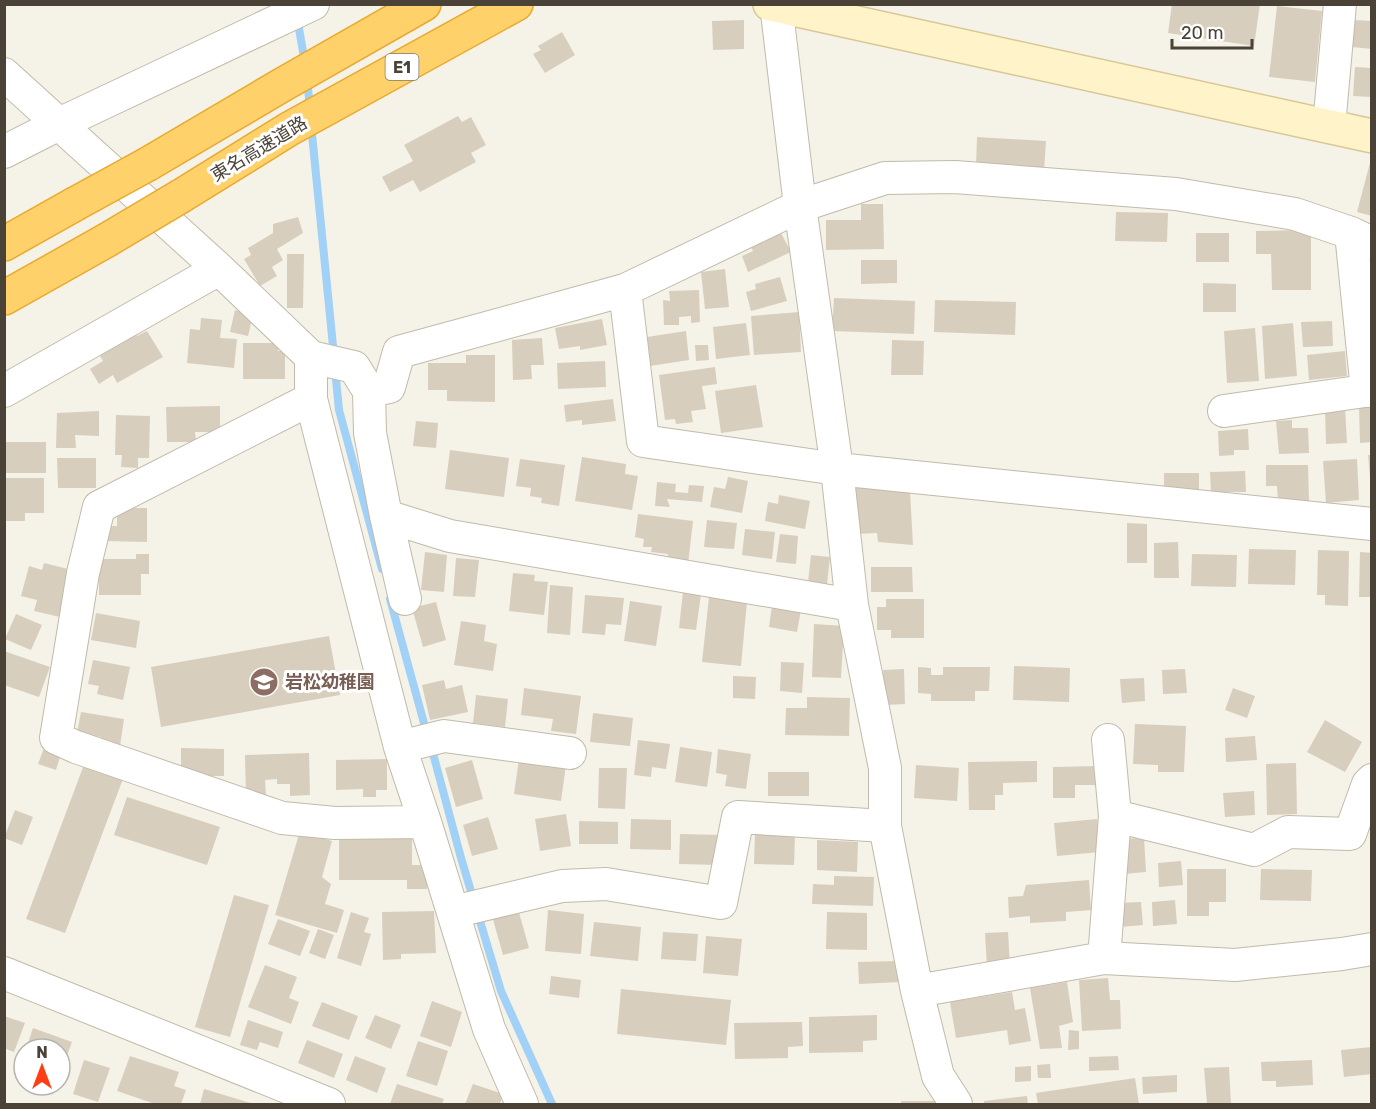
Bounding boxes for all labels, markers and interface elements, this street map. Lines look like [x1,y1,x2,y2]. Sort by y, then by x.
scale bar [1172,12,1252,50]
text: 20 m [1181,22,1223,44]
road number: E1 [386,54,418,80]
street label: 東名高速道路 [207,112,311,186]
school or university icon: 岩松幼稚園 [248,666,280,698]
place label: 岩松幼稚園 [285,671,375,693]
north arrow [12,1037,72,1097]
text: N [36,1043,48,1062]

